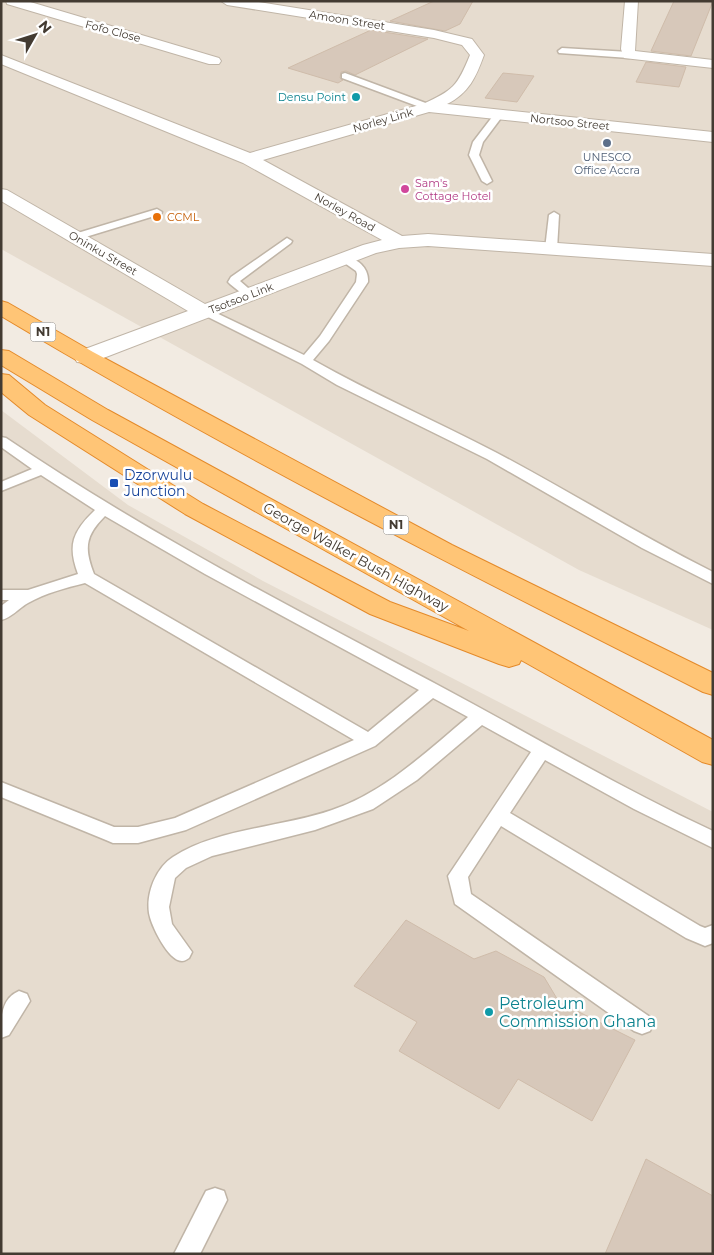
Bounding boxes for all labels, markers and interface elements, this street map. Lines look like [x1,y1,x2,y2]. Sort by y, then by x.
street label: Amoon Street [308,7,387,33]
north arrow [10,10,60,60]
text: N [35,17,56,37]
street label: Fofo Close [84,17,143,45]
place label: Densu Point [278,90,347,104]
marker: Densu Point [350,91,362,103]
street label: Norley Link [351,105,415,135]
street label: Nortsoo Street [529,111,611,133]
marker: UNESCO Office Accra [601,137,613,149]
place label: UNESCO Office Accra [574,150,640,177]
place label: Sam's Cottage Hotel [415,176,491,203]
marker: Sam's Cottage Hotel [399,183,411,195]
street label: Norley Road [312,190,378,234]
place label: CCML [167,210,200,224]
marker: CCML [151,211,163,223]
street label: Oninku Street [66,228,140,279]
street label: Tsotsoo Link [207,279,276,317]
road number: N1 [30,322,56,342]
place label: Dzorwulu Junction [123,466,192,500]
marker: Dzorwulu Junction [108,477,120,489]
street label: George Walker Bush Highway [260,498,452,616]
road number: N1 [384,516,408,534]
place label: Petroleum Commission Ghana [499,994,656,1031]
marker: Petroleum Commission Ghana [483,1006,495,1018]

